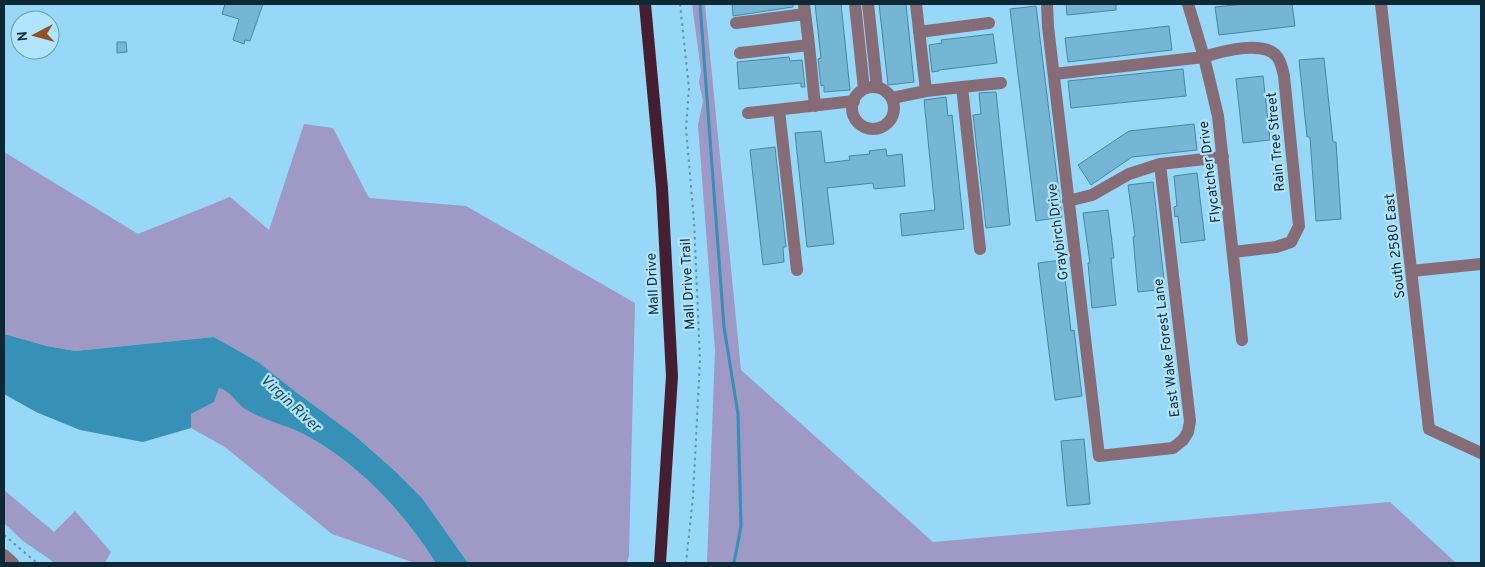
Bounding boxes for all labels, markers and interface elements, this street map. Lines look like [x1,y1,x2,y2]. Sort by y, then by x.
north arrow [10,10,60,60]
text: N [15,30,33,42]
street label: Rain Tree Street [1264,91,1289,192]
street label: Flycatcher Drive [1196,120,1225,224]
street label: Graybirch Drive [1044,182,1073,281]
street label: South 2580 East [1382,193,1409,299]
street label: Mall Drive Trail [678,238,699,330]
street label: Mall Drive [643,253,664,315]
street label: East Wake Forest Lane [1151,277,1184,418]
water label: Virgin River [256,371,325,438]

